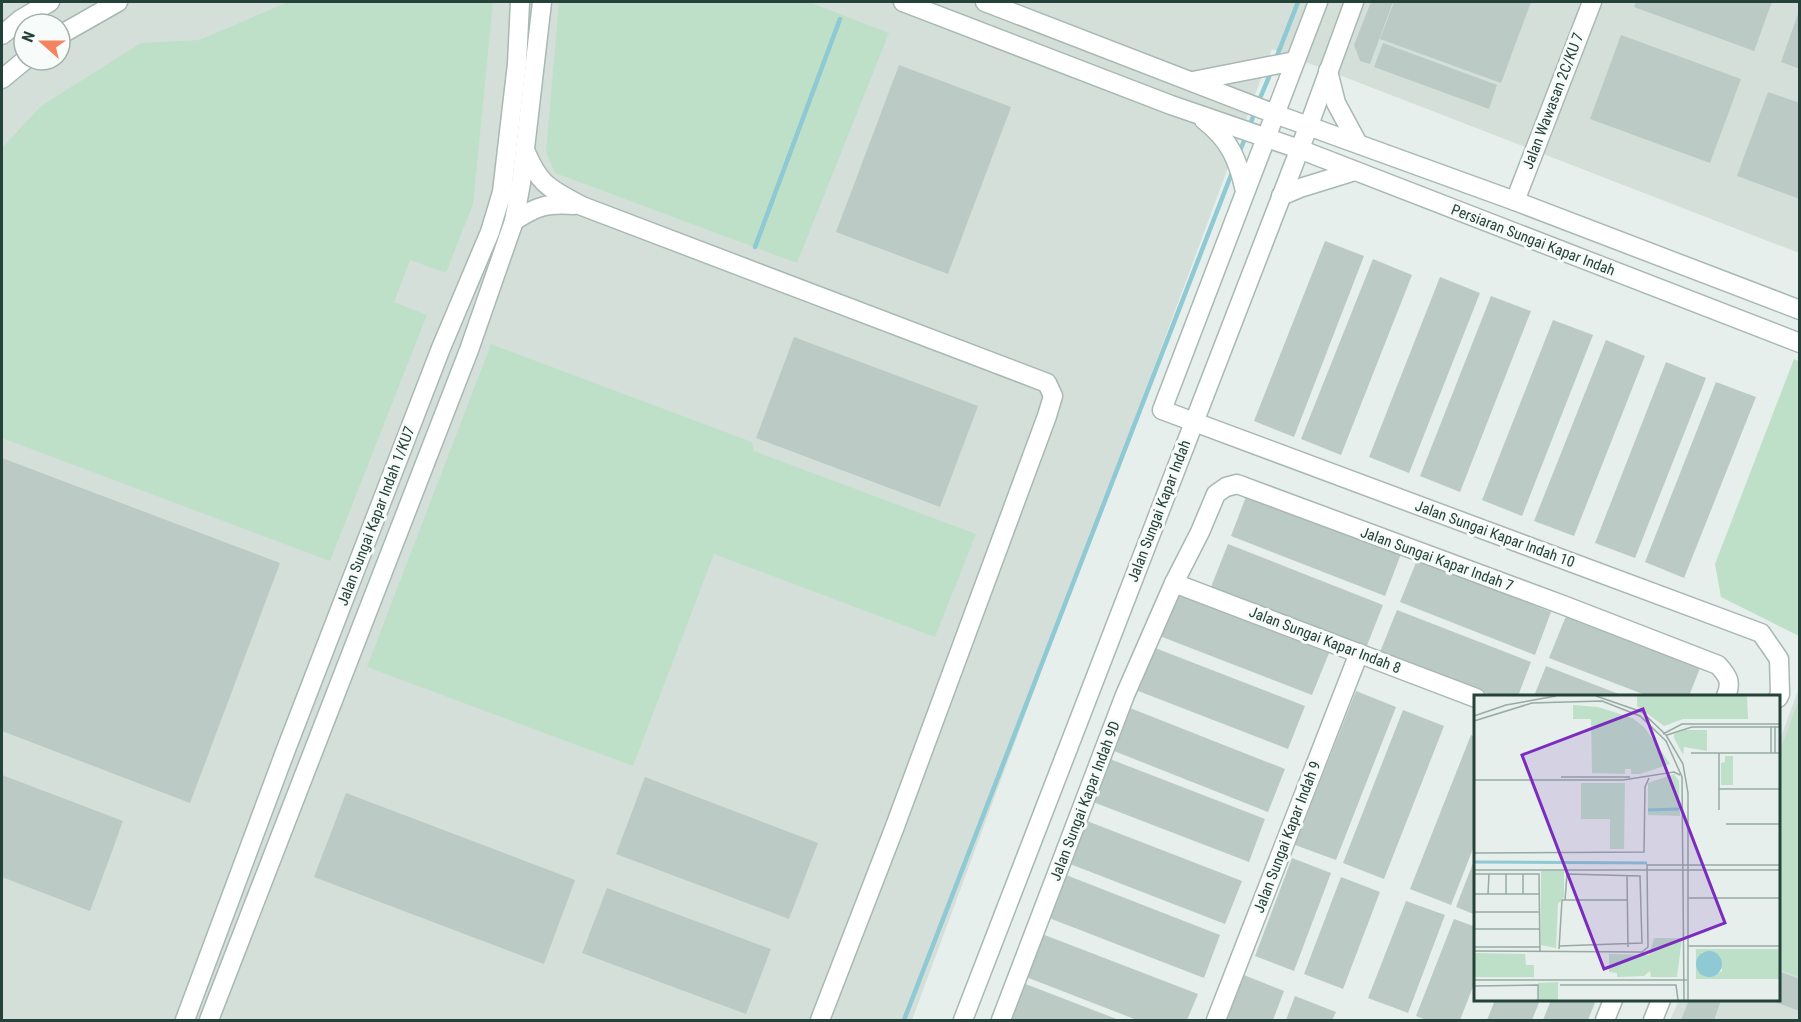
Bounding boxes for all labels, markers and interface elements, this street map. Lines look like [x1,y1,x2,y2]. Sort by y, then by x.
north arrow [12,12,72,72]
text: N [18,29,39,45]
street label: Jalan Wawasan 2C/KU 7 [1519,30,1587,172]
street label: Persiaran Sungai Kapar Indah [1449,200,1617,280]
street label: Jalan Sungai Kapar Indah 1/KU7 [333,424,419,608]
street label: Jalan Sungai Kapar Indah [1124,438,1194,584]
street label: Jalan Sungai Kapar Indah 10 [1413,497,1577,571]
street label: Jalan Sungai Kapar Indah 7 [1358,523,1516,595]
street label: Jalan Sungai Kapar Indah 8 [1247,603,1403,677]
inset map [1474,695,1780,1001]
street label: Jalan Sungai Kapar Indah 9D [1046,719,1124,883]
street label: Jalan Sungai Kapar Indah 9 [1250,759,1324,915]

